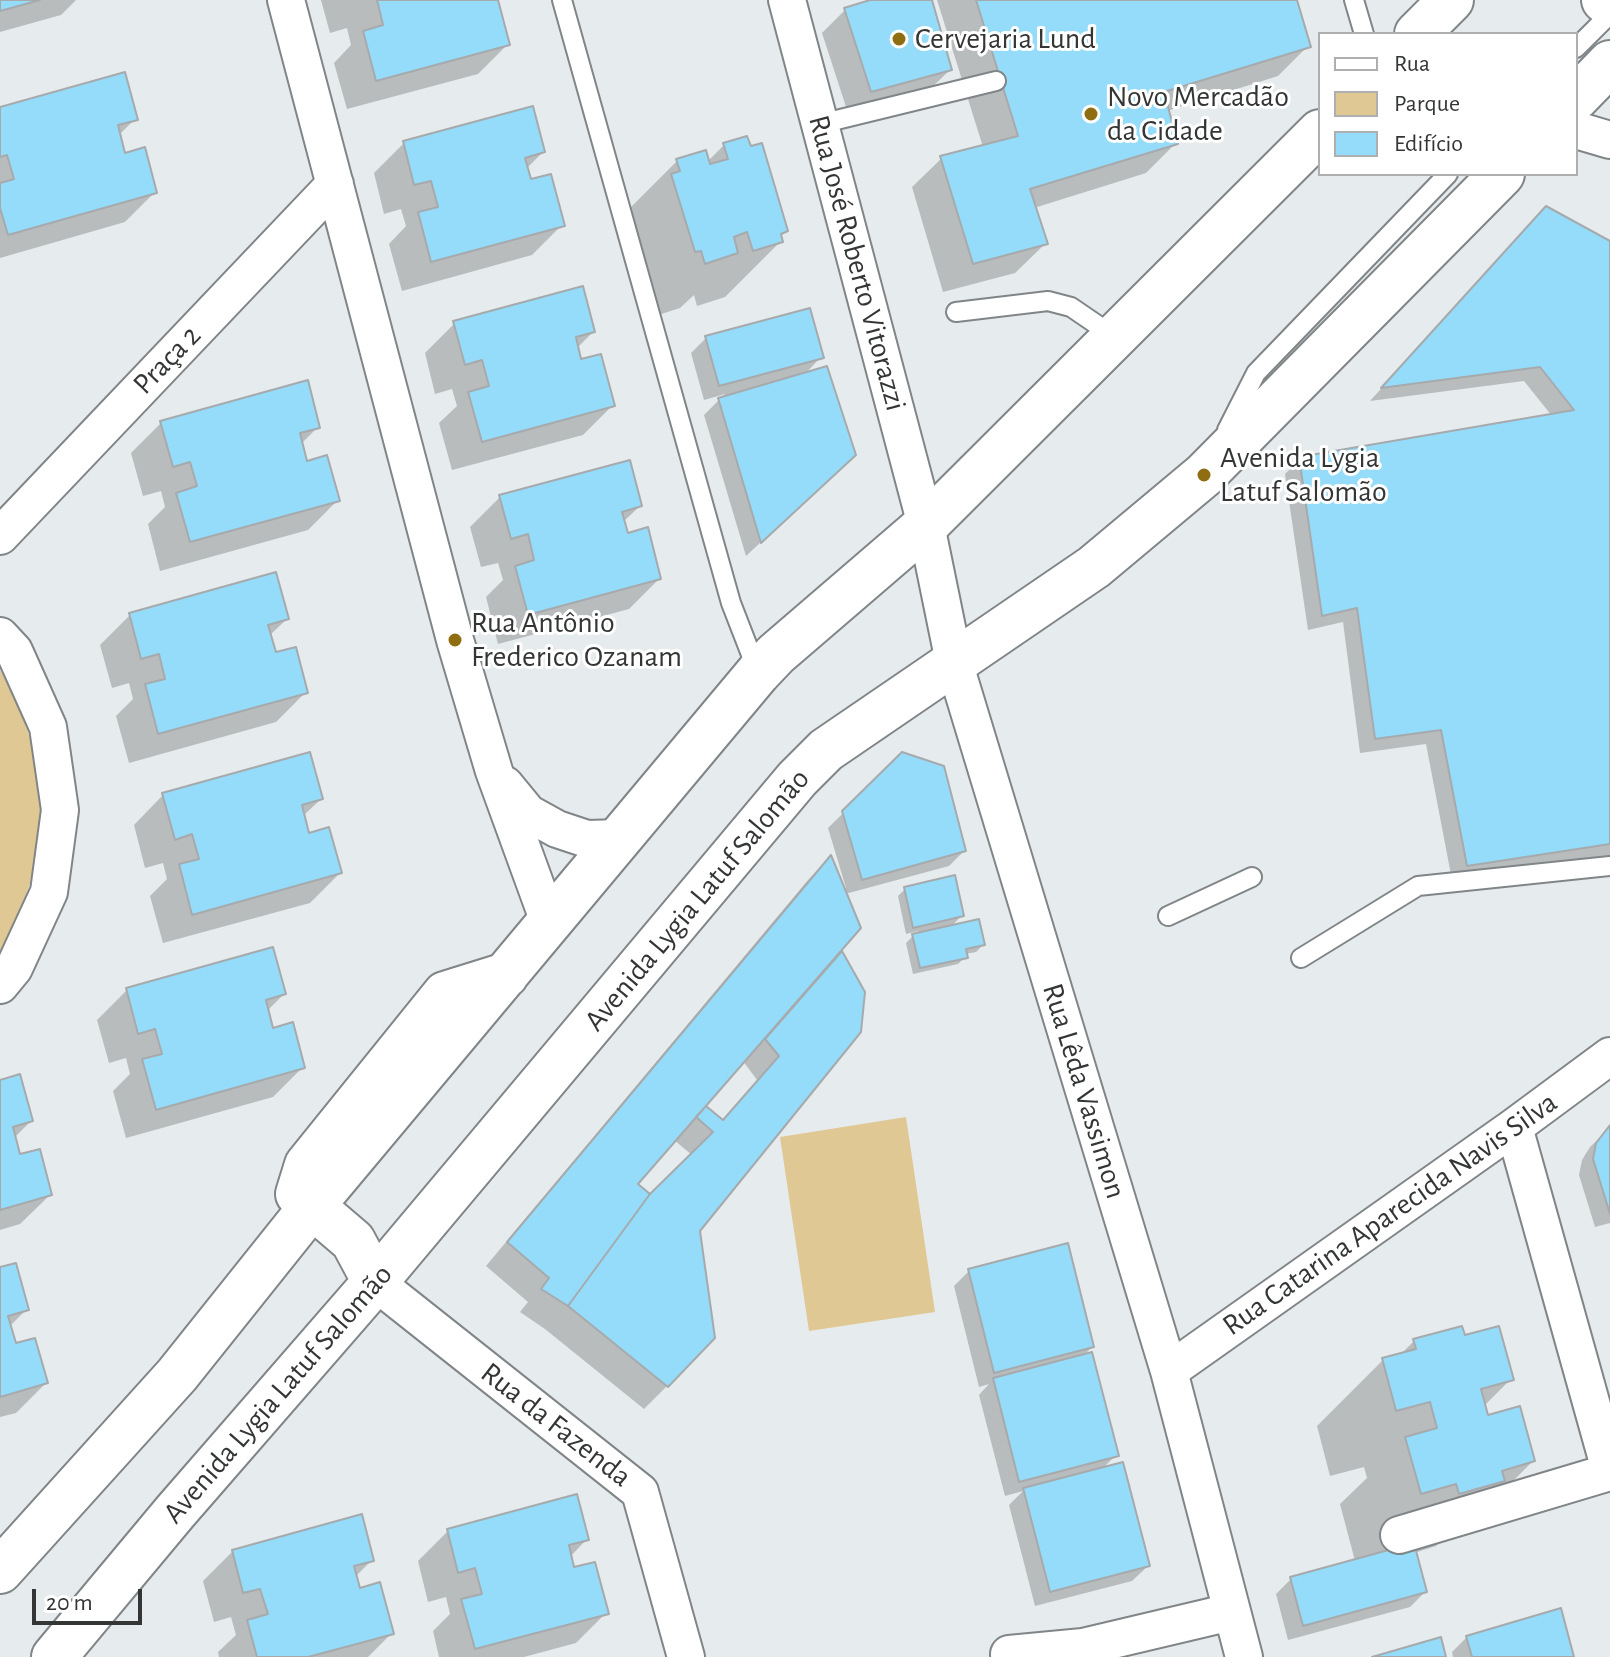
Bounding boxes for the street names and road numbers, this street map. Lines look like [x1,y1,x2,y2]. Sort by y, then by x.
street label: Rua José Roberto Vitorazzi [800,111,914,415]
street label: Praça 2 [126,318,208,402]
street label: Avenida Lygia Latuf Salomão [577,762,817,1038]
street label: Rua Lêda Vassimon [1034,979,1134,1203]
street label: Rua Catarina Aparecida Navis Silva [1216,1084,1564,1344]
street label: Avenida Lygia Latuf Salomão [156,1257,400,1531]
street label: Rua da Fazenda [474,1355,638,1495]

